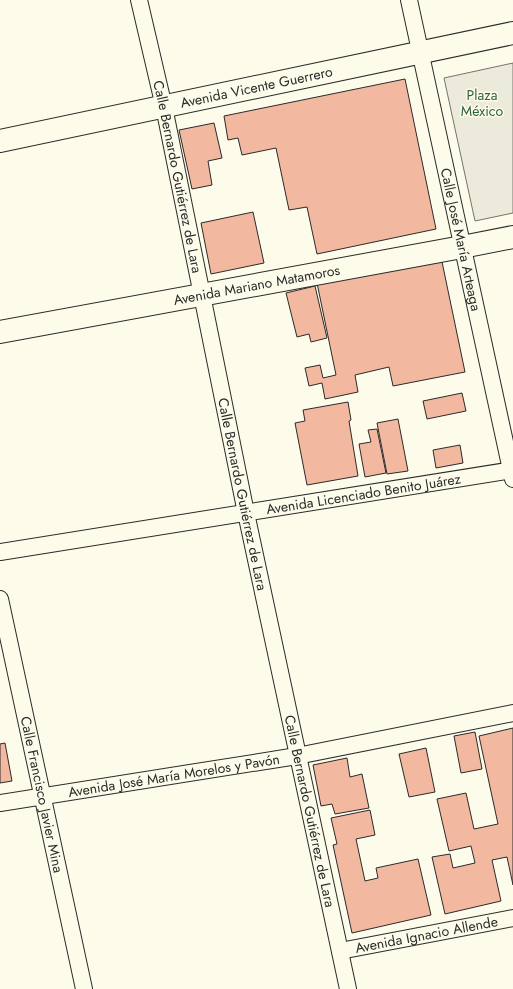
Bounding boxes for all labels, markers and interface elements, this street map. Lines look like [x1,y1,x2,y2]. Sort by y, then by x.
street label: Avenida Vicente Guerrero [179,61,335,113]
street label: Calle Bernardo Gutiérrez de Lara [148,78,207,275]
park label: Plaza México [461,85,504,121]
street label: Calle José María Arteaga [436,166,486,313]
street label: Avenida Mariano Matamoros [172,260,342,310]
street label: Calle Bernardo Gutiérrez de Lara [213,396,272,592]
street label: Avenida Licenciado Benito Juárez [265,468,463,519]
street label: Calle Bernardo Gutiérrez de Lara [280,713,340,909]
street label: Calle Francisco Javier Mina [16,714,69,875]
street label: Avenida José María Morelos y Pavón [67,749,281,802]
street label: Avenida Ignacio Allende [353,911,499,958]

